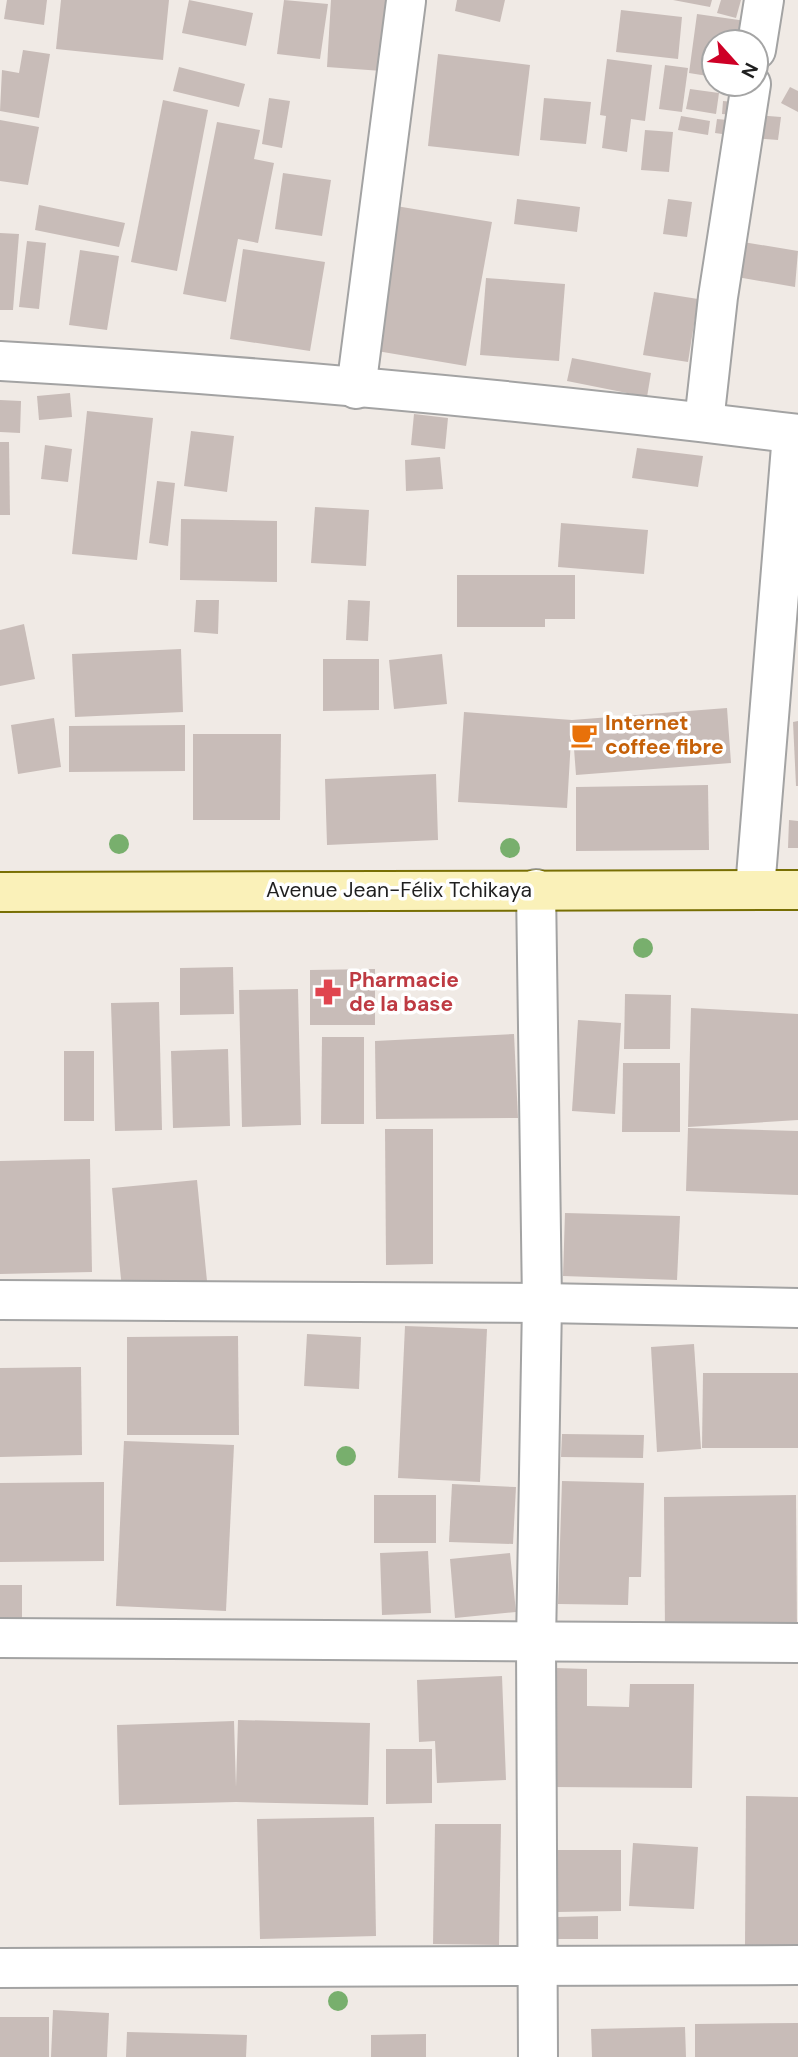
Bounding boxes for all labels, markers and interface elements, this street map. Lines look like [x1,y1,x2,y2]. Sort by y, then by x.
north arrow [700,28,770,98]
text: N [735,59,764,82]
place label: Internet coffee fibre [605,709,724,761]
cafe icon: Internet coffee fibre [569,720,599,750]
street label: Avenue Jean-Félix Tchikaya [266,876,532,904]
place label: Pharmacie de la base [349,966,459,1018]
pharmacy icon: Pharmacie de la base [313,977,343,1007]

